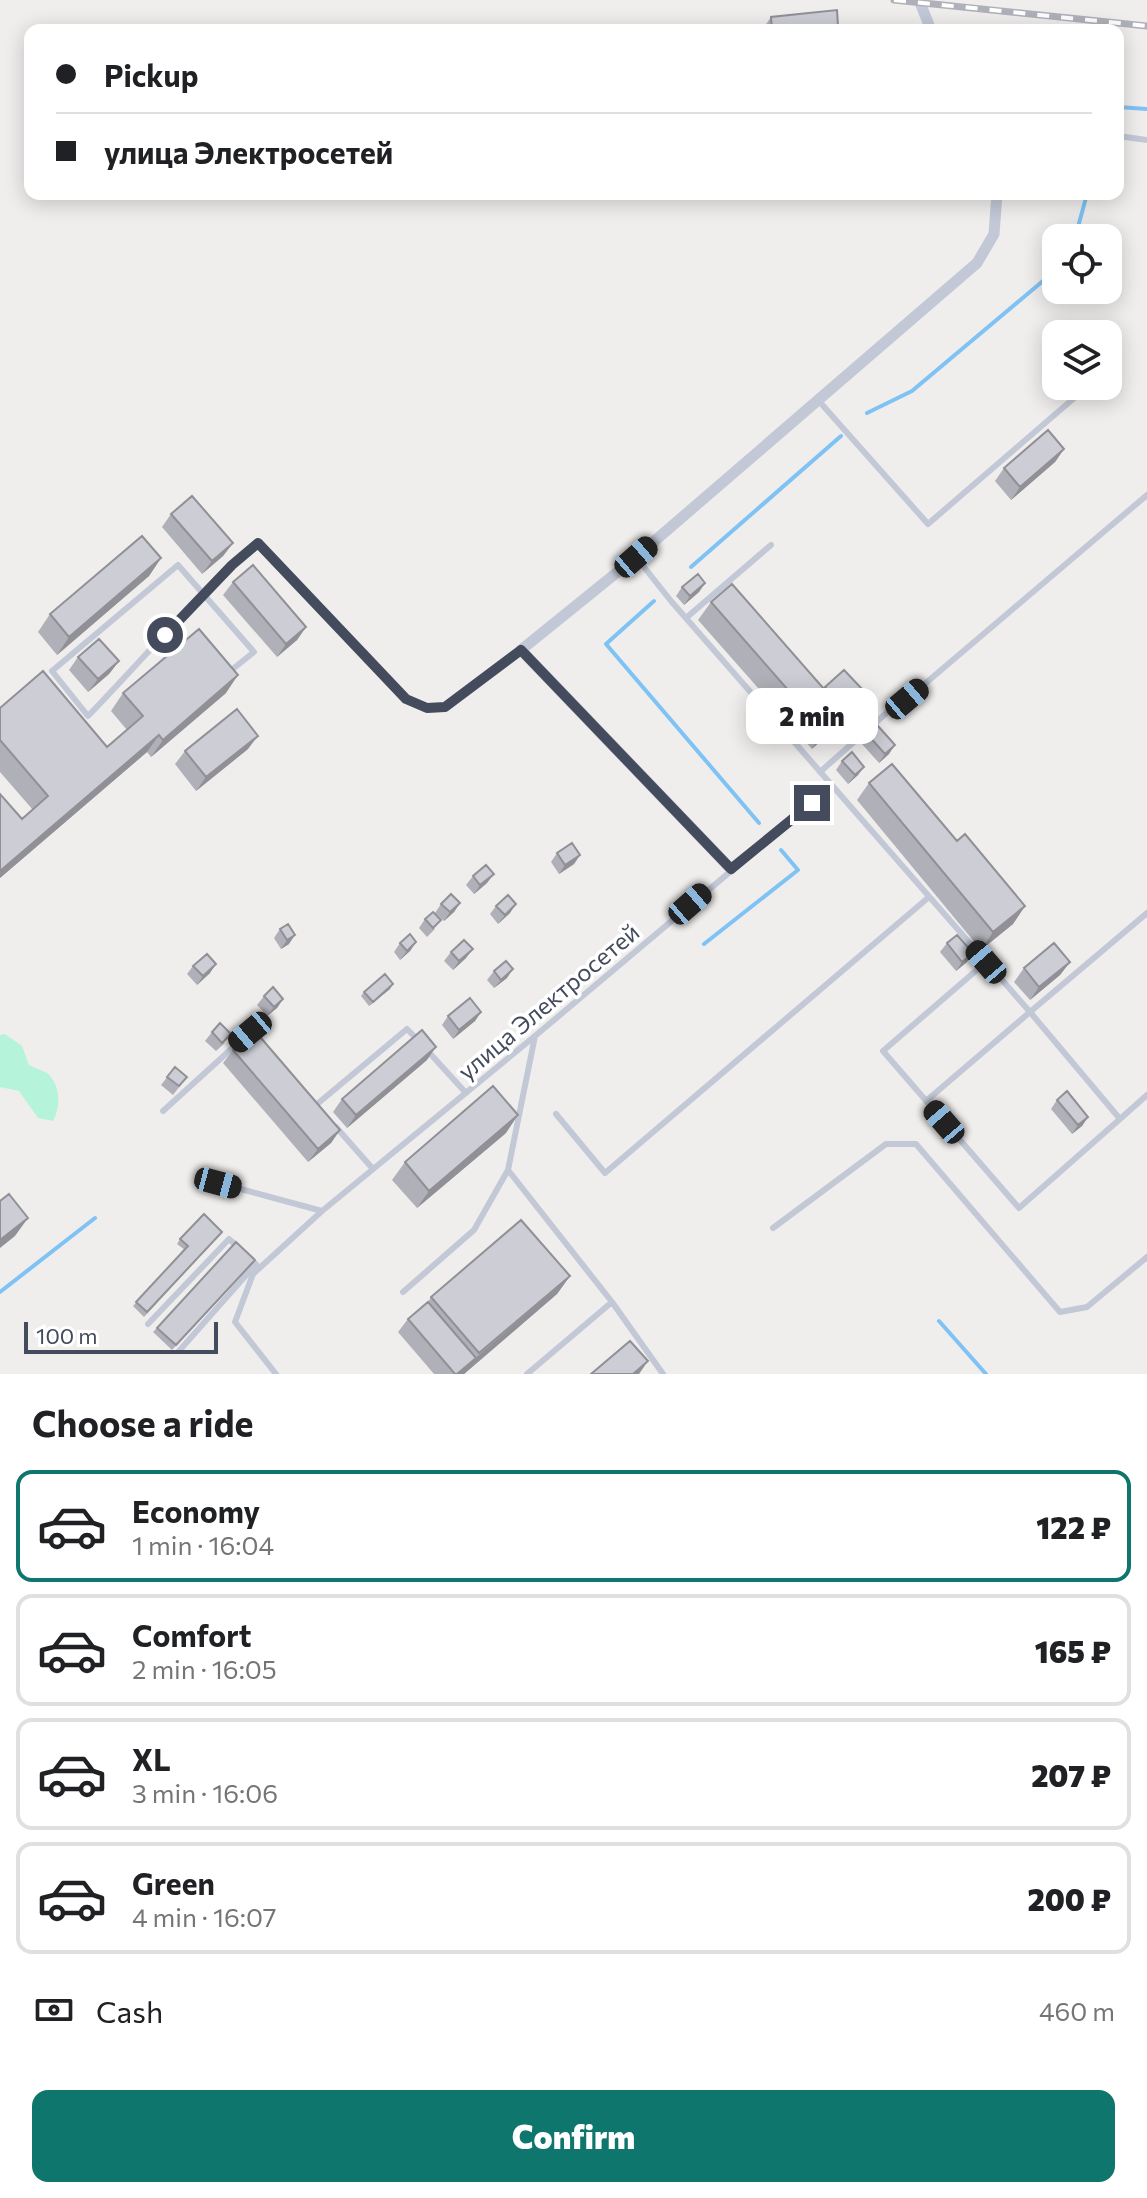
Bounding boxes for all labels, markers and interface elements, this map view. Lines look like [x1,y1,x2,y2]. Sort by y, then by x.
text: Pickup [104,56,198,93]
text: улица Электросетей [104,133,393,170]
map controls [1042,224,1122,400]
button: locate [1042,224,1122,304]
button: layers [1042,320,1122,400]
car [610,532,662,582]
route start [147,617,183,653]
car [881,674,933,724]
callout: 2 min [746,687,878,743]
text: 2 min [779,700,845,731]
route end [794,785,830,821]
car [664,879,716,929]
street label: улица Электросетей [452,917,644,1085]
car [961,936,1011,988]
car [224,1007,276,1057]
car [919,1096,969,1148]
car [192,1165,244,1201]
scale bar [24,1318,218,1354]
text: 100 m [36,1322,98,1349]
text: Choose a ride [32,1400,253,1444]
icon: car [36,1490,108,1562]
text: Economy [132,1492,260,1529]
text: 122 ₽ [1036,1508,1111,1545]
text: 1 min · 16:04 [132,1529,274,1560]
icon: car [36,1614,108,1686]
text: Comfort [132,1616,251,1653]
text: 165 ₽ [1035,1632,1111,1669]
text: 2 min · 16:05 [132,1653,277,1684]
icon: car [36,1738,108,1810]
text: XL [132,1740,171,1777]
text: 207 ₽ [1031,1756,1111,1793]
text: 3 min · 16:06 [132,1777,278,1808]
icon: car [36,1862,108,1934]
text: Green [132,1864,215,1901]
text: 200 ₽ [1028,1880,1111,1917]
text: 4 min · 16:07 [132,1901,277,1932]
icon: cash [32,1988,76,2032]
text: Cash [96,1992,163,2029]
text: 460 m [1039,1995,1115,2026]
button: Confirm [32,2090,1115,2182]

